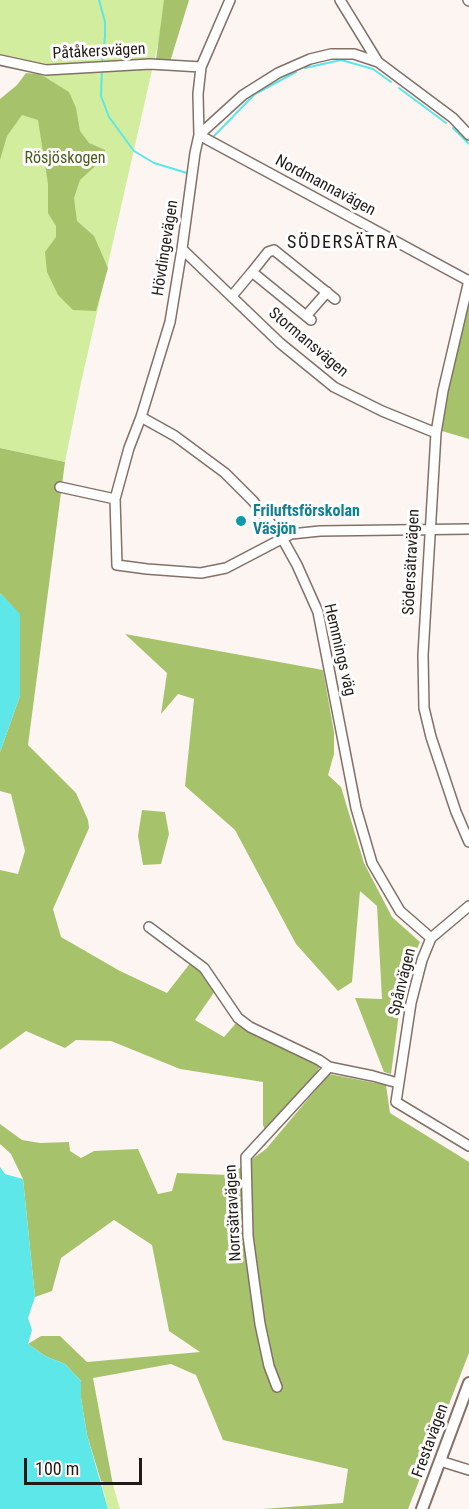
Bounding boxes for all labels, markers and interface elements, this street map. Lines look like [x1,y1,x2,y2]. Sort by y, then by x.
street label: Påtåkersvägen [52,40,146,64]
park label: Rösjöskogen [24,149,106,169]
street label: Nordmannavägen [272,151,378,221]
street label: Hövdingevägen [149,199,183,297]
district label: SÖDERSÄTRA [287,232,399,254]
street label: Stormansvägen [264,304,352,382]
place label: Friluftsförskolan Väsjön [253,502,360,540]
street label: Södersätravägen [400,509,424,615]
marker: Friluftsförskolan Väsjön [234,514,248,528]
street label: Hemmings väg [319,602,359,698]
street label: Spånvägen [385,946,421,1018]
street label: Norrsätravägen [222,1164,246,1262]
street label: Frestavägen [409,1402,453,1480]
scale bar [27,1446,146,1484]
text: 100 m [35,1458,79,1479]

